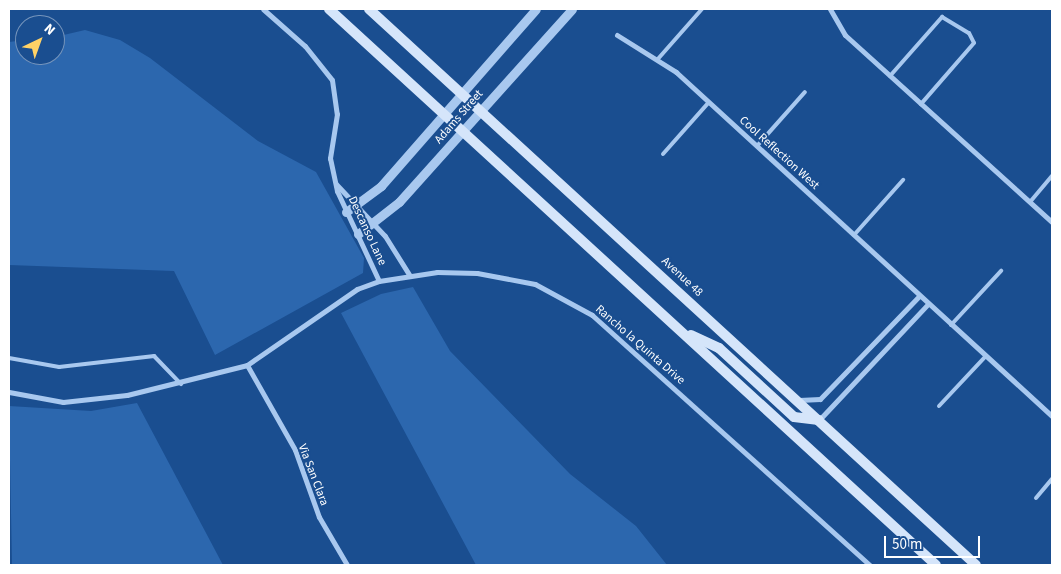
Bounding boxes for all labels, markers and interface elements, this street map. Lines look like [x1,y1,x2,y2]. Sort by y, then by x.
north arrow [15,15,65,65]
text: N [39,19,60,40]
street label: Adams Street [432,87,486,147]
street label: Cool Reflection West [736,113,822,193]
street label: Descanso Lane [345,194,389,268]
street label: Avenue 48 [658,254,706,300]
street label: Rancho la Quinta Drive [592,302,688,388]
street label: Via San Clara [295,442,331,508]
scale bar [886,526,982,558]
text: 50 m [892,534,922,555]

